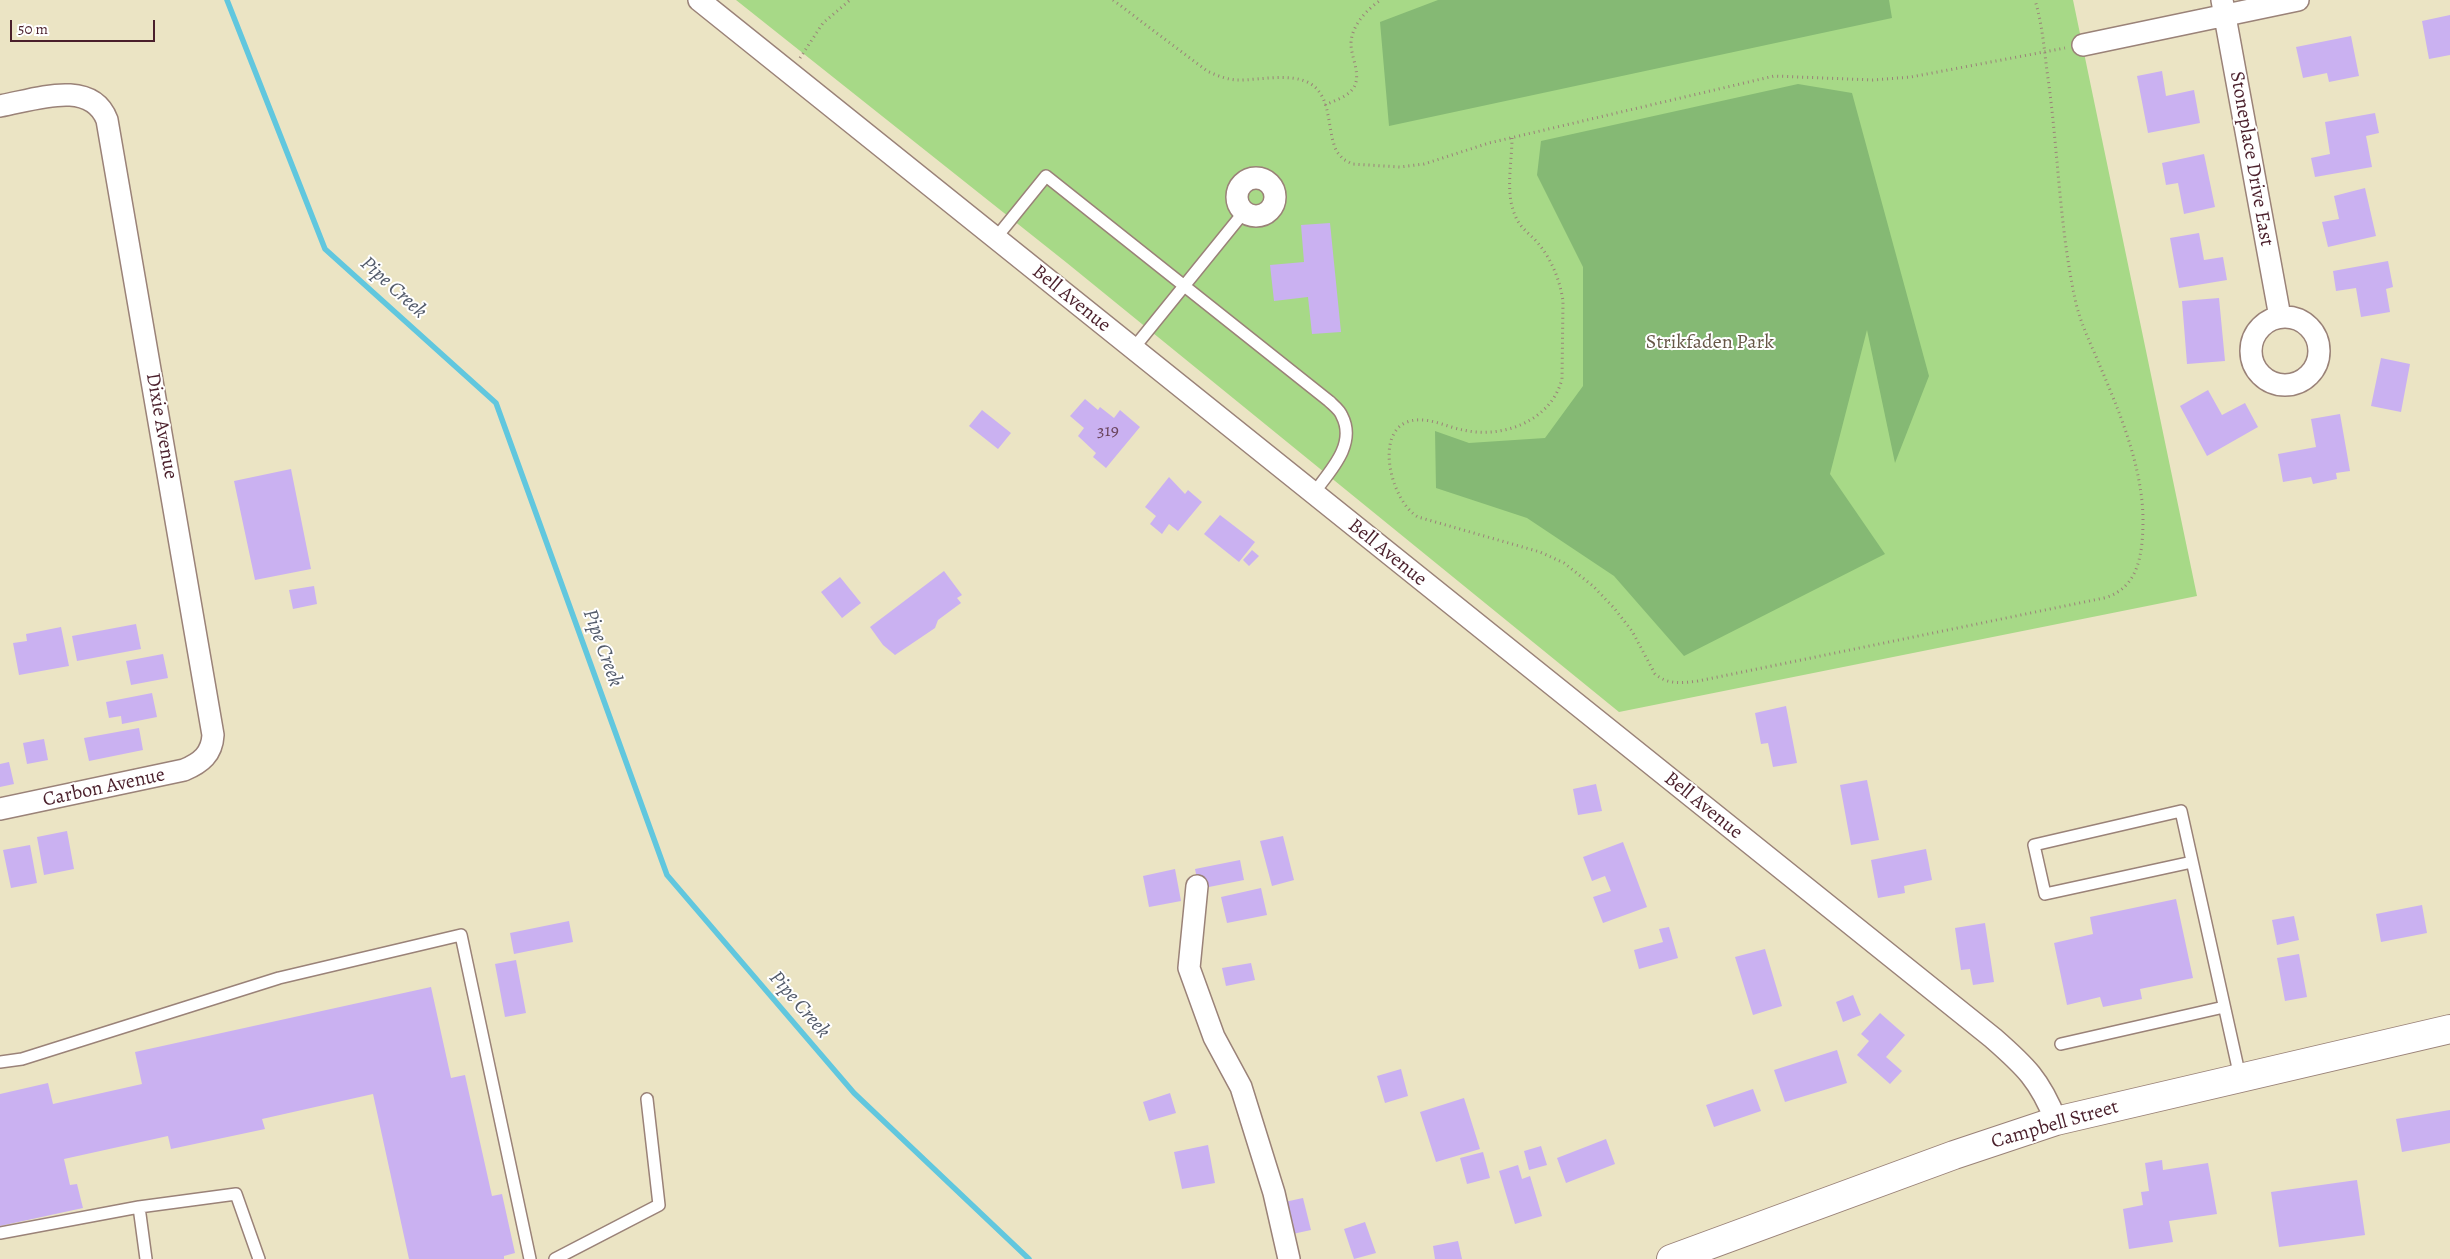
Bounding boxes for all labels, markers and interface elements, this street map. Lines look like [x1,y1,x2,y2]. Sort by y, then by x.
scale bar [12,10,158,42]
text: 50 m [18,19,48,39]
street label: Stoneplace Drive East [2224,70,2278,248]
water label: Pipe Creek [354,252,432,324]
street label: Bell Avenue [1027,260,1115,338]
park label: Strikfaden Park [1646,331,1774,355]
street label: Dixie Avenue [140,371,182,481]
house number: 319 [1097,421,1119,443]
street label: Bell Avenue [1343,514,1431,592]
water label: Pipe Creek [576,606,628,690]
street label: Carbon Avenue [41,763,167,813]
street label: Bell Avenue [1659,767,1747,845]
water label: Pipe Creek [763,966,835,1044]
street label: Campbell Street [1989,1095,2121,1155]

